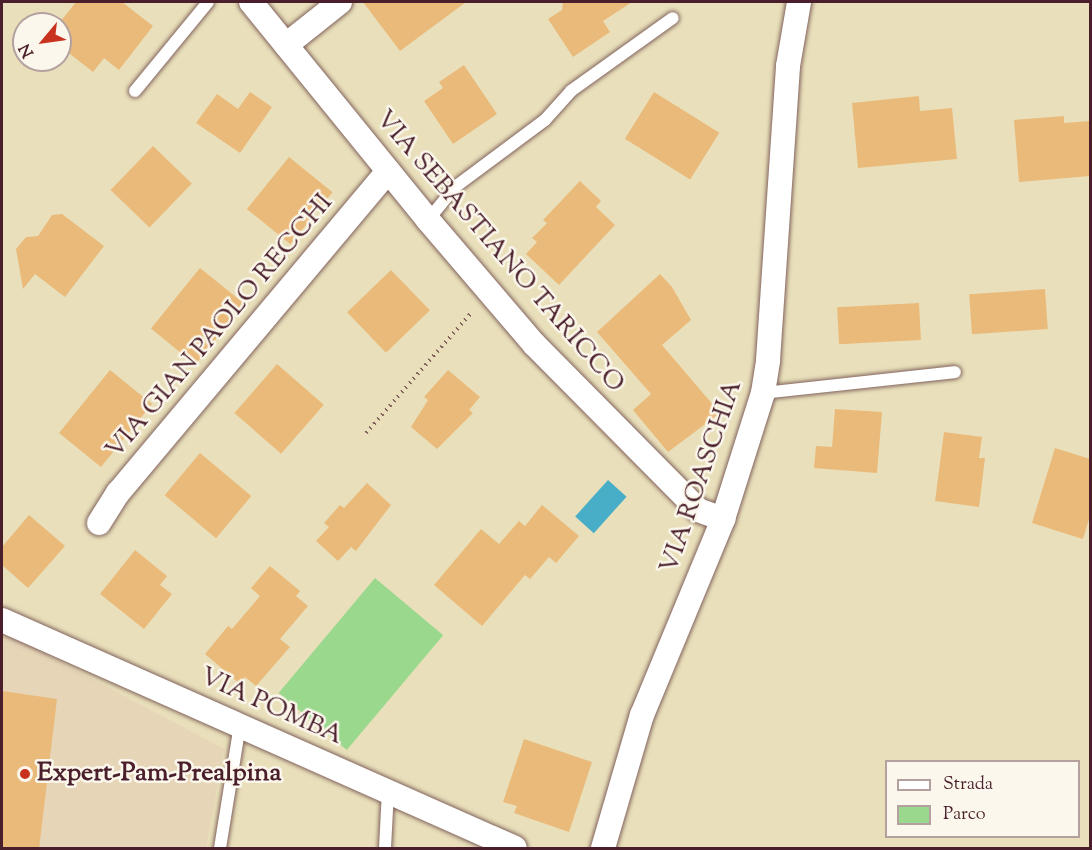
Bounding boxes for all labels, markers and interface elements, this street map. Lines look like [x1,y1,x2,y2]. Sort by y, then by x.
north arrow [12,12,72,72]
text: N [14,39,41,61]
street label: VIA SEBASTIANO TARICCO [368,104,630,400]
street label: VIA GIAN PAOLO RECCHI [100,188,340,466]
street label: VIA ROASCHIA [654,376,750,578]
street label: VIA POMBA [195,662,347,752]
place label: Expert-Pam-Prealpina [37,758,281,790]
legend [885,760,1080,838]
marker: Expert-Pam-Prealpina [18,767,32,781]
text: Strada [943,772,993,798]
text: Parco [943,802,986,828]

